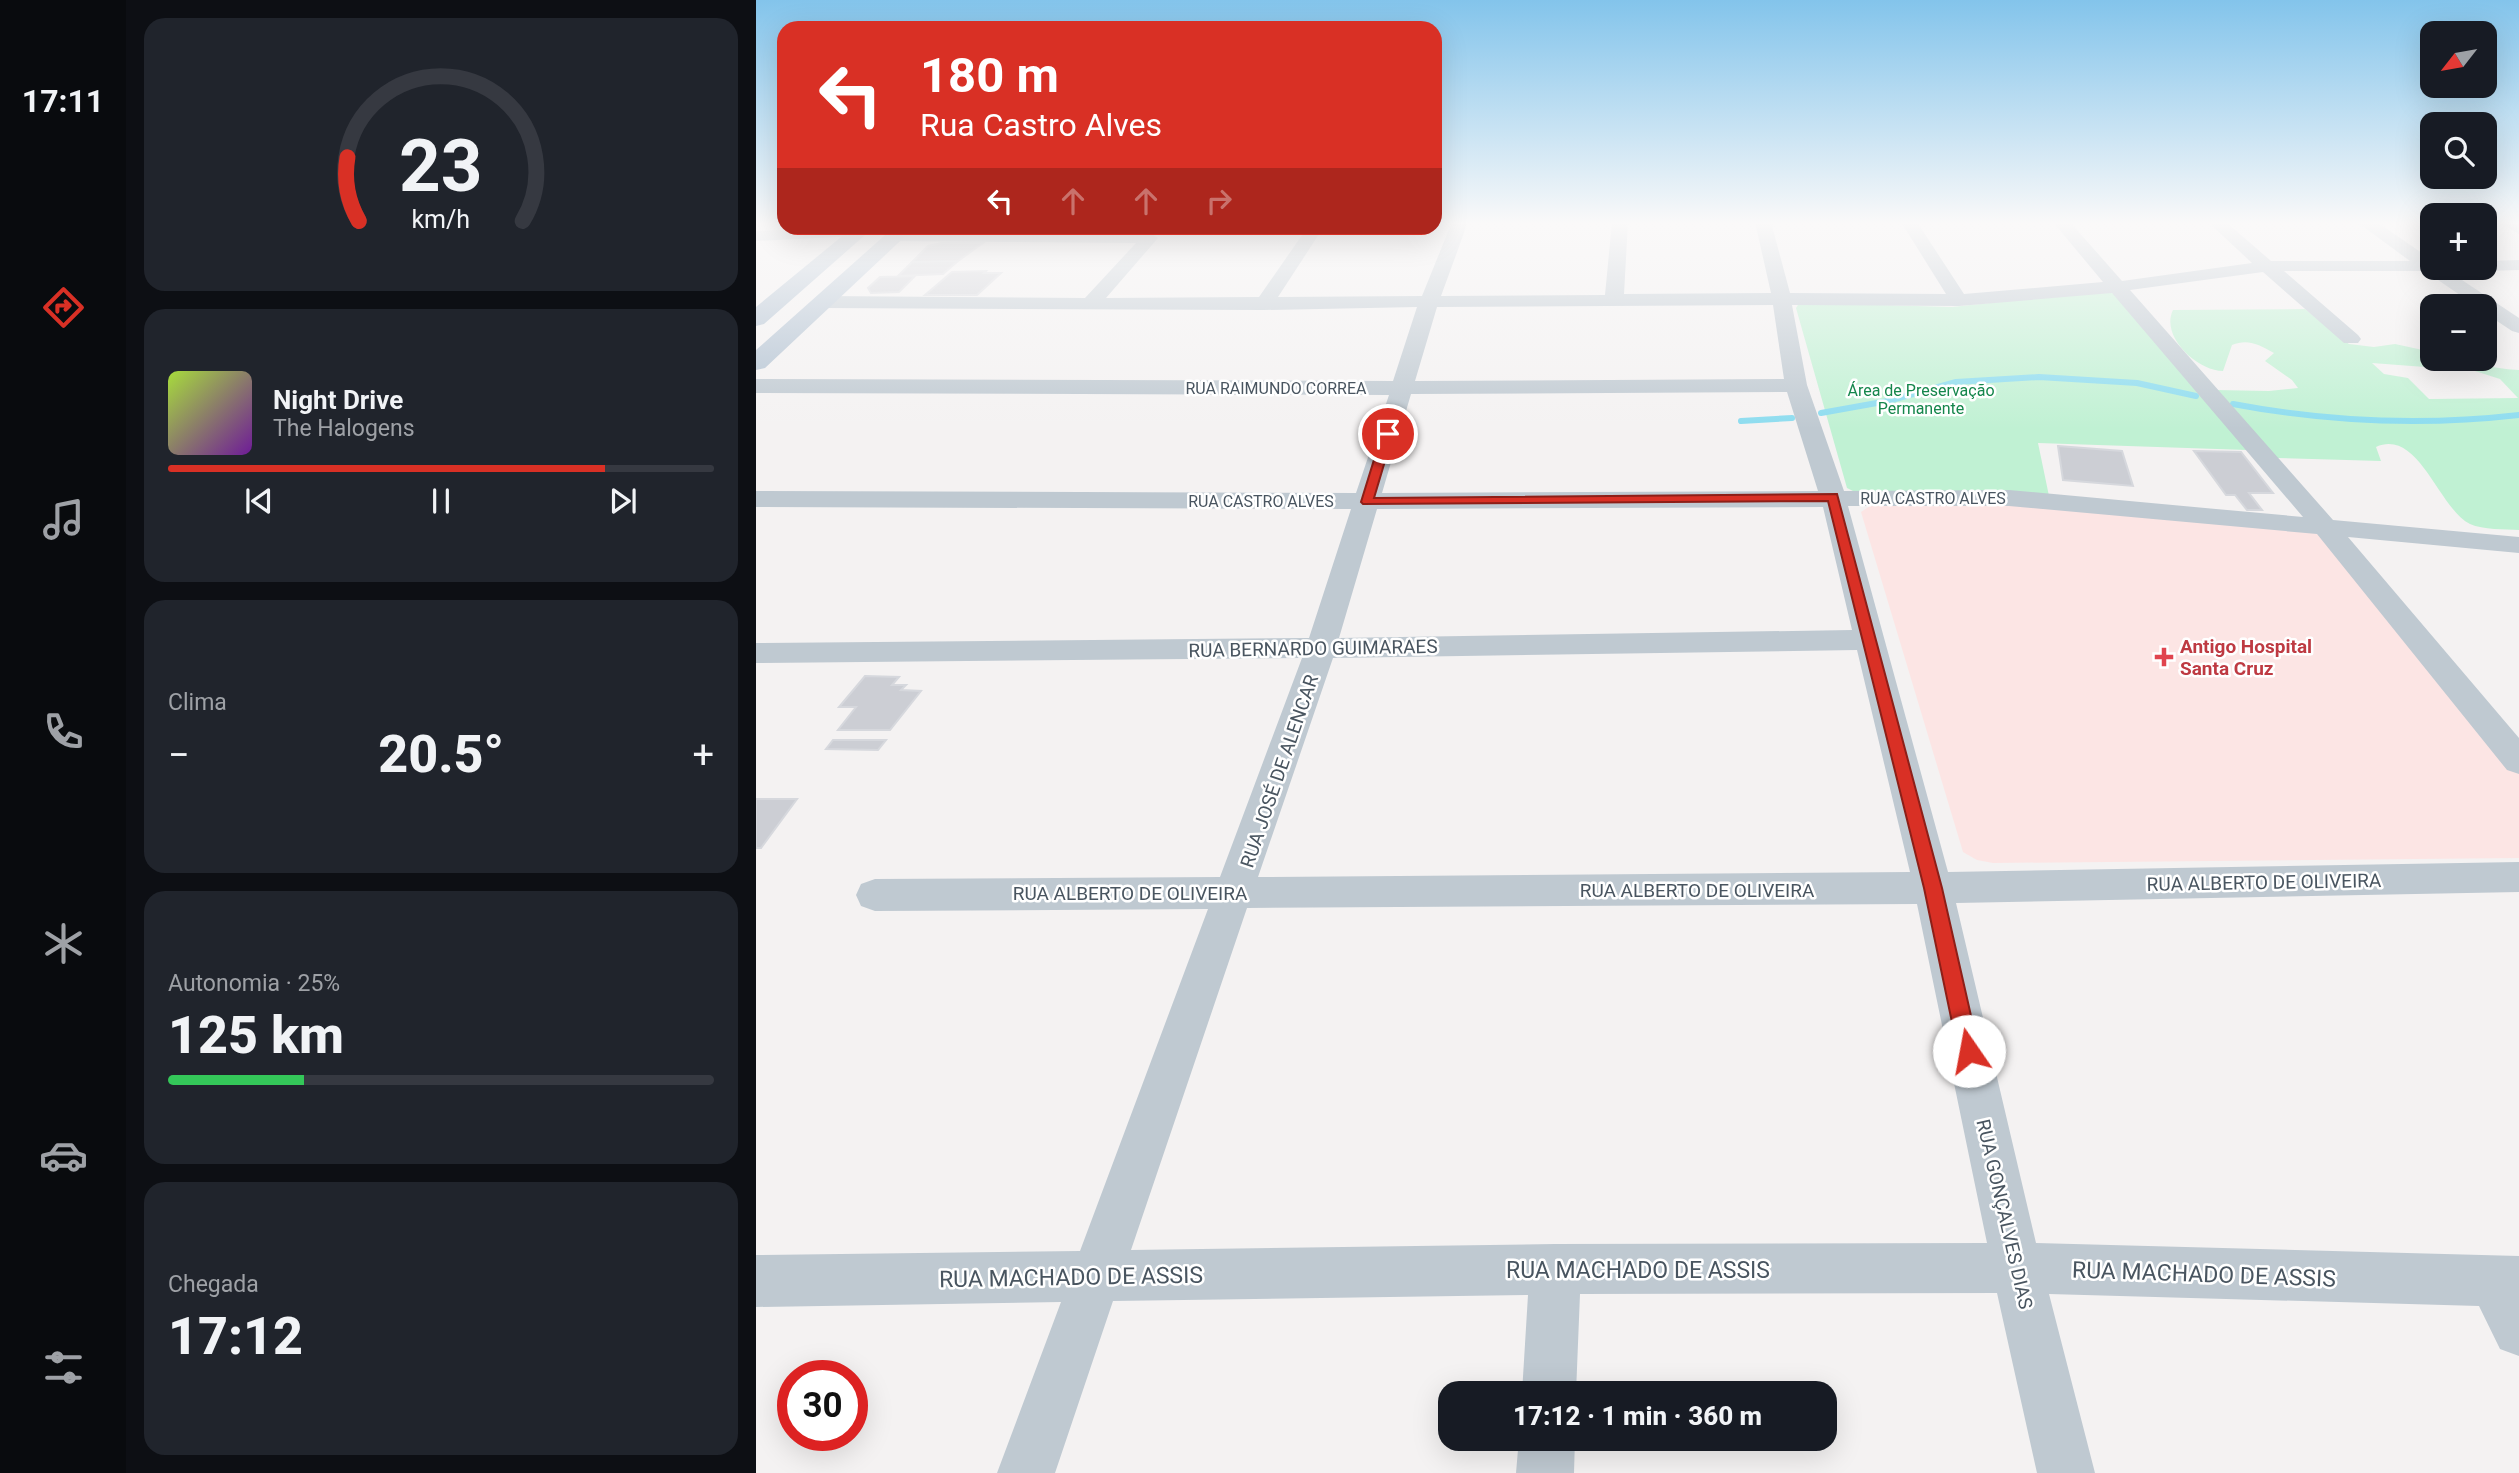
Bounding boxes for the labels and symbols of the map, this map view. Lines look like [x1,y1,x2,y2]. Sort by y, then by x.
north arrow [2420,21,2497,98]
street label: RUA RAIMUNDO CORREA [1185,379,1367,398]
park label: Área de Preservação Permanente [1847,381,1995,418]
pin [1358,404,1418,464]
street label: RUA CASTRO ALVES [1860,489,2006,508]
street label: RUA CASTRO ALVES [1188,492,1334,511]
street label: RUA BERNARDO GUIMARAES [1188,635,1438,662]
place label: Antigo Hospital Santa Cruz [2180,635,2312,680]
marker: Antigo Hospital Santa Cruz [2154,647,2174,667]
street label: RUA JOSÉ DE ALENCAR [1236,671,1323,871]
street label: RUA ALBERTO DE OLIVEIRA [2146,869,2382,896]
street label: RUA ALBERTO DE OLIVEIRA [1580,879,1815,902]
street label: RUA ALBERTO DE OLIVEIRA [1013,882,1248,905]
position arrow [1932,1014,2006,1088]
street label: RUA GONÇALVES DIAS [1971,1117,2038,1311]
street label: RUA MACHADO DE ASSIS [2072,1256,2336,1293]
street label: RUA MACHADO DE ASSIS [1506,1257,1770,1284]
street label: RUA MACHADO DE ASSIS [939,1262,1203,1293]
speed limit sign: 30 [777,1360,868,1451]

